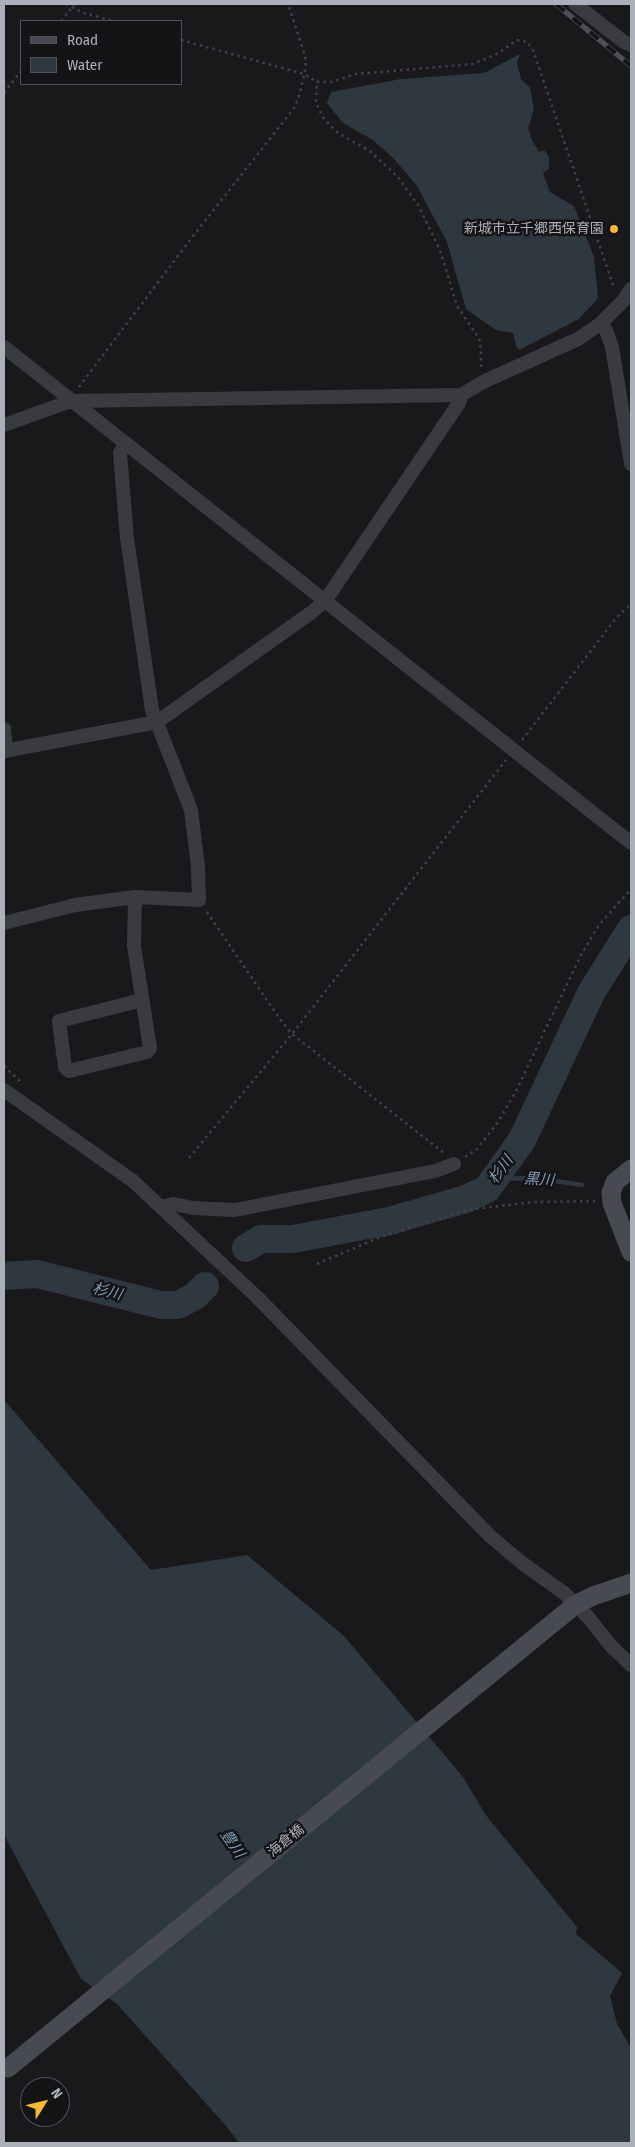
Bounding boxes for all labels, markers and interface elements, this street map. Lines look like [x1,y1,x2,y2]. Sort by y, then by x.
legend [20,20,182,85]
text: Road [67,31,98,49]
text: Water [67,56,102,74]
place label: 新城市立千郷西保育園 [464,221,604,237]
marker: 新城市立千郷西保育園 [608,223,620,235]
water label: 杉川 [485,1153,517,1187]
water label: 黒川 [523,1170,555,1190]
water label: 杉川 [90,1280,124,1304]
street label: 海倉橋 [264,1821,308,1861]
water label: 豊川 [216,1827,248,1861]
north arrow [20,2077,70,2127]
text: N [47,2085,66,2102]

